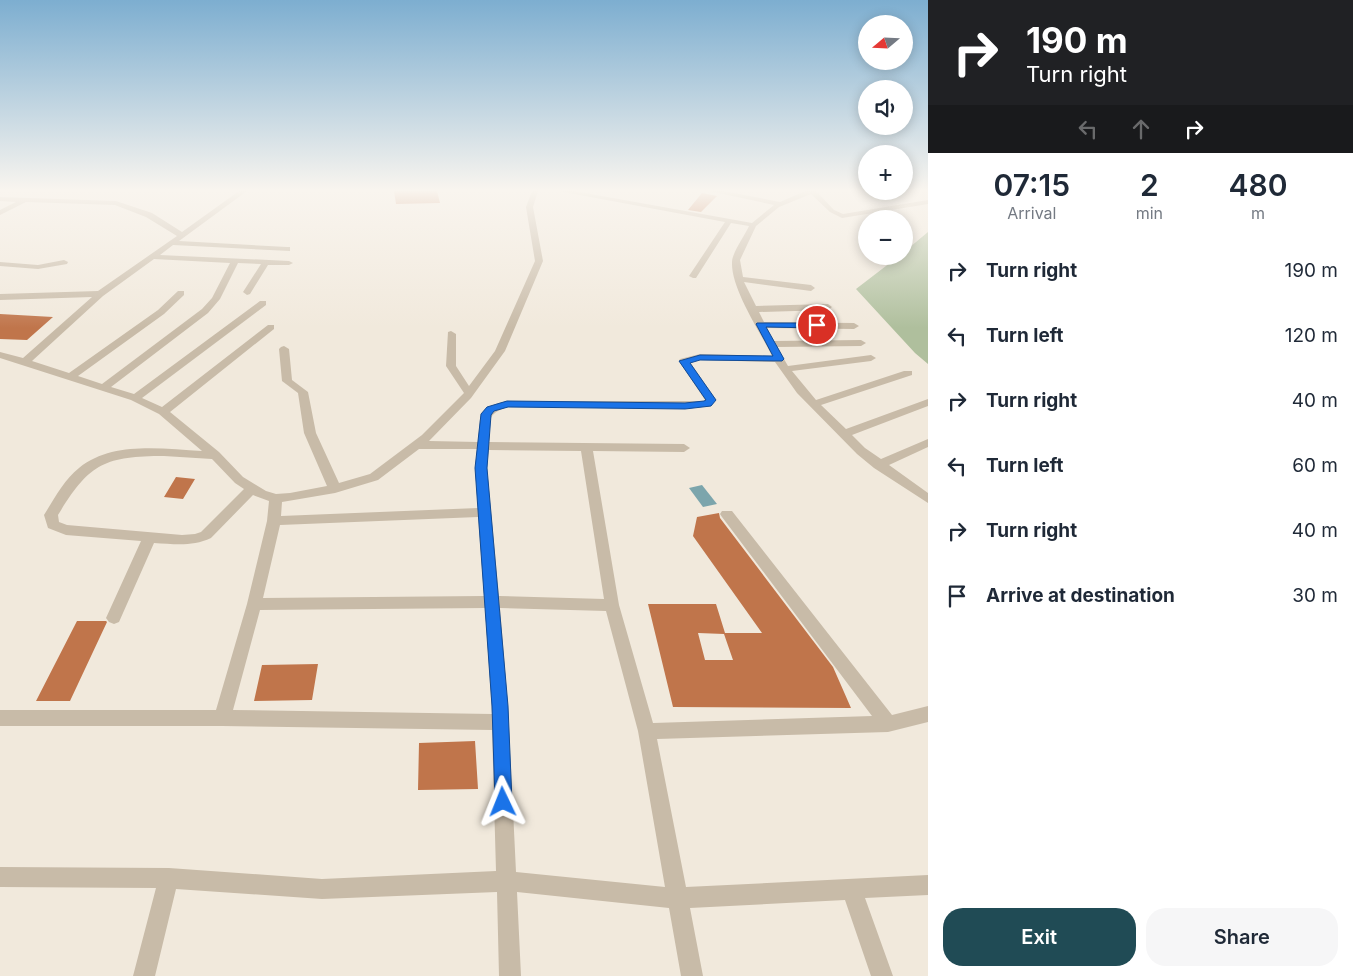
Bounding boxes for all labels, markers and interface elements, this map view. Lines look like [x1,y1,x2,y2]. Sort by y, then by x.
north arrow [858,15,912,70]
map controls [858,15,913,265]
text: 190 m [1026,19,1128,61]
icon: right [943,20,1008,85]
text: Turn right [1026,61,1127,87]
button: sound [858,80,913,135]
icon: left [1074,115,1102,143]
icon: ahead [1127,115,1155,143]
icon: right [1180,115,1208,143]
button: + [858,145,913,200]
text: 07:15 [994,167,1070,203]
text: 2 [1140,167,1159,203]
text: 480 [1229,167,1287,203]
text: Arrival [1007,203,1056,223]
text: min [1136,203,1163,223]
text: m [1251,203,1265,223]
button: − [858,210,913,265]
icon: right [943,257,971,285]
text: Turn right [986,259,1077,282]
text: 190 m [1285,259,1338,282]
pin [796,304,838,346]
icon: arrive [803,311,831,339]
icon: left [943,322,971,350]
text: Turn left [986,324,1064,347]
text: 120 m [1285,324,1338,347]
icon: right [943,387,971,415]
text: Turn right [986,389,1077,412]
text: 40 m [1292,389,1338,412]
icon: left [943,452,971,480]
text: Turn left [986,454,1064,477]
text: 60 m [1292,454,1338,477]
icon: right [943,517,971,545]
text: Turn right [986,519,1077,542]
text: 40 m [1292,519,1338,542]
icon: arrive [943,582,971,610]
text: Arrive at destination [986,584,1175,607]
text: 30 m [1292,584,1338,607]
position arrow [476,775,528,827]
button: Exit [943,908,1136,966]
button: Share [1146,908,1338,966]

